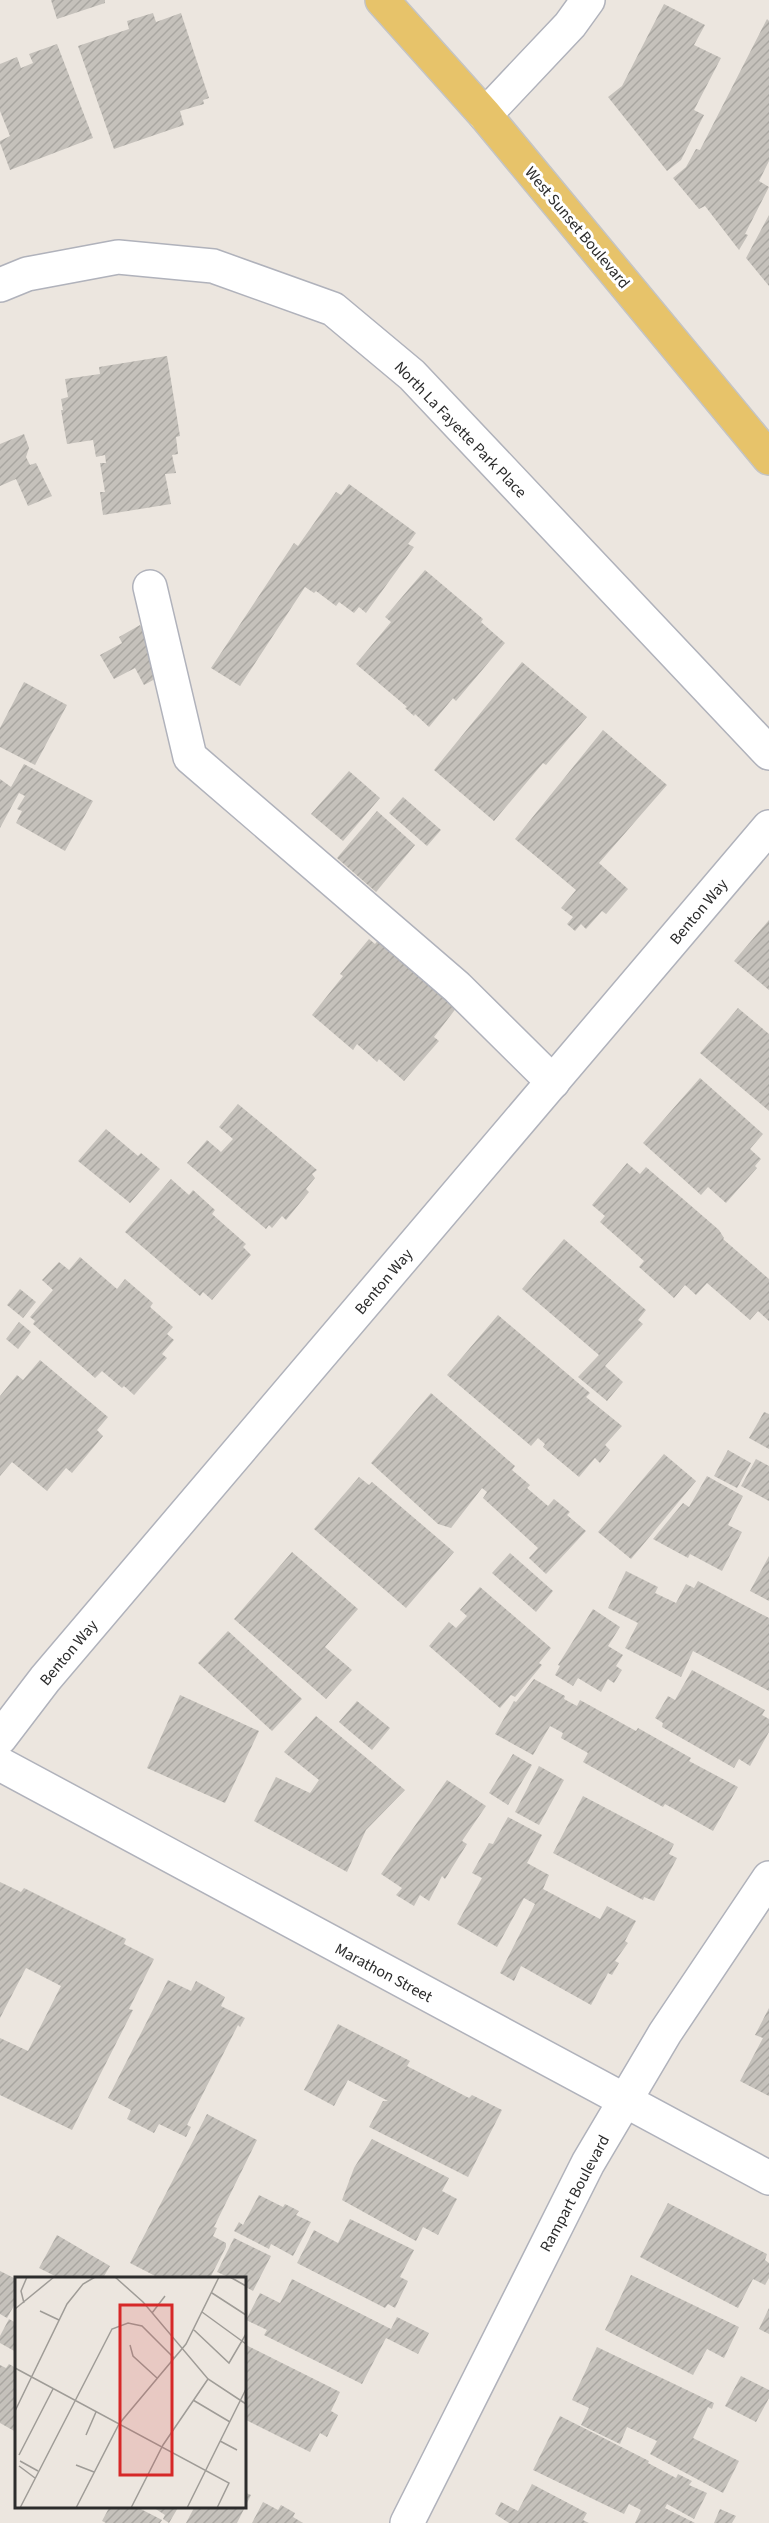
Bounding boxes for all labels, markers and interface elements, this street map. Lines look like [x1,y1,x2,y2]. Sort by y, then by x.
street label: West Sunset Boulevard [520,162,635,293]
street label: North La Fayette Park Place [389,357,532,503]
street label: Benton Way [665,874,733,949]
street label: Benton Way [350,1244,418,1319]
street label: Benton Way [35,1615,103,1690]
street label: Marathon Street [331,1938,437,2008]
street label: Rampart Boulevard [535,2131,615,2256]
inset map [15,2277,246,2508]

